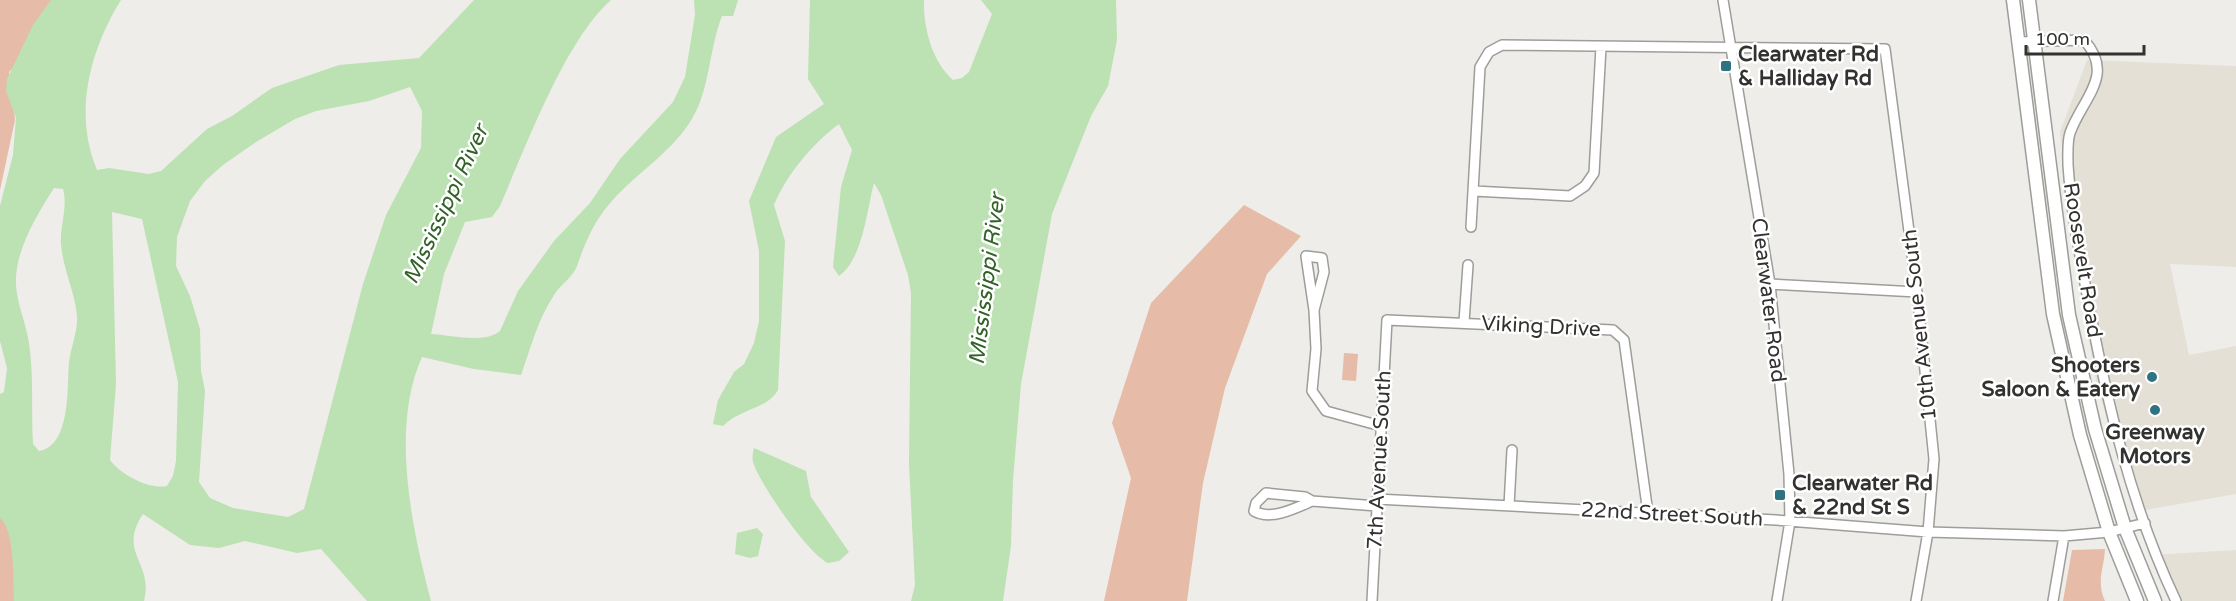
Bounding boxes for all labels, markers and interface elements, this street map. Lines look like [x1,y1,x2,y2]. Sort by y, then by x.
scale bar [2026,18,2144,56]
text: 100 m [2035,28,2090,50]
place label: Clearwater Rd & Halliday Rd [1738,42,1879,91]
marker: Clearwater Rd & Halliday Rd [1719,59,1733,73]
water label: Mississippi River [398,119,495,288]
street label: Roosevelt Road [2058,181,2107,339]
water label: Mississippi River [964,190,1011,366]
street label: Clearwater Road [1746,216,1791,384]
street label: 10th Avenue South [1897,228,1942,422]
street label: Viking Drive [1481,311,1601,342]
place label: Shooters Saloon & Eatery [1982,353,2141,402]
street label: 7th Avenue South [1362,370,1397,550]
marker: Shooters Saloon & Eatery [2145,370,2159,384]
marker: Greenway Motors [2148,403,2162,417]
place label: Greenway Motors [2105,420,2205,469]
place label: Clearwater Rd & 22nd St S [1792,471,1933,520]
marker: Clearwater Rd & 22nd St S [1773,488,1787,502]
street label: 22nd Street South [1580,497,1764,532]

